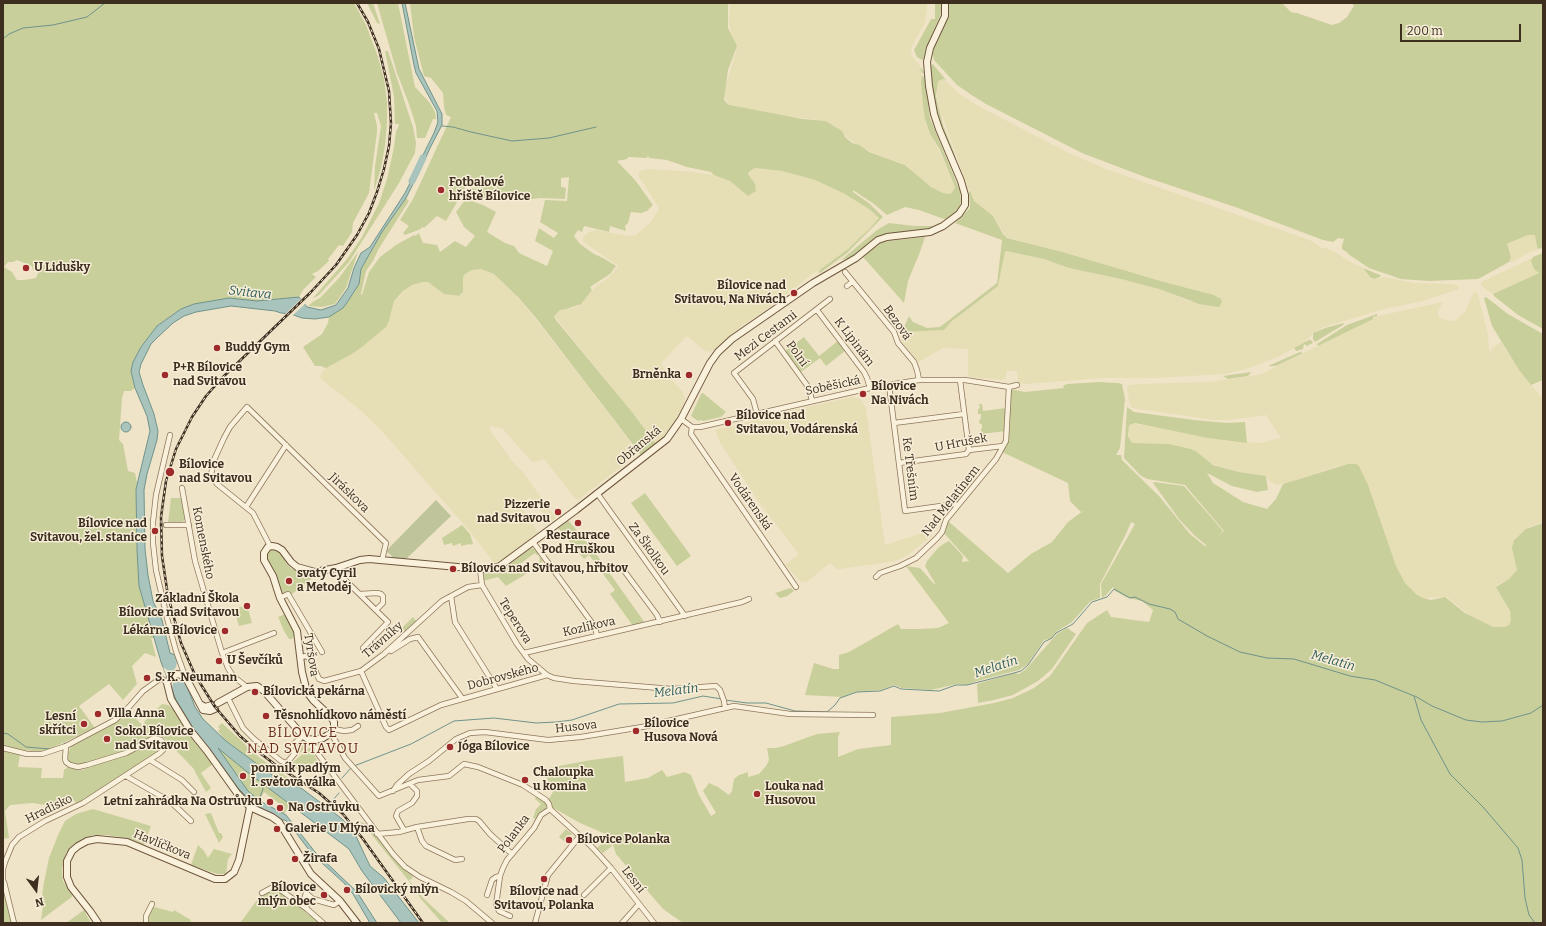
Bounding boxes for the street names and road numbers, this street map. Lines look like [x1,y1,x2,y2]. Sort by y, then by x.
street label: Bezová [880,303,914,343]
street label: Mezi Cestami [732,308,800,364]
street label: K Lipinám [831,315,877,369]
street label: Polní [783,338,811,370]
street label: Soběšická [804,373,862,399]
street label: Obřanská [614,423,664,469]
street label: U Hrušek [934,431,988,455]
street label: Ke Třešním [899,436,921,502]
street label: Nad Melatínem [919,463,983,539]
street label: Jiráskova [326,470,372,516]
street label: Vodárenská [725,471,775,533]
street label: Komenského [189,506,217,580]
street label: Za Školkou [625,520,673,578]
street label: Teperova [495,596,535,646]
street label: Kozlíkova [561,614,617,640]
street label: Trávníky [360,619,406,661]
street label: Tyršova [300,632,322,678]
street label: Dobrovského [466,661,540,693]
street label: Husova [554,718,598,736]
street label: Hradisko [23,791,75,827]
street label: Polanka [495,812,533,856]
street label: Havlíčkova [131,827,193,863]
street label: Lesní [618,864,648,896]

